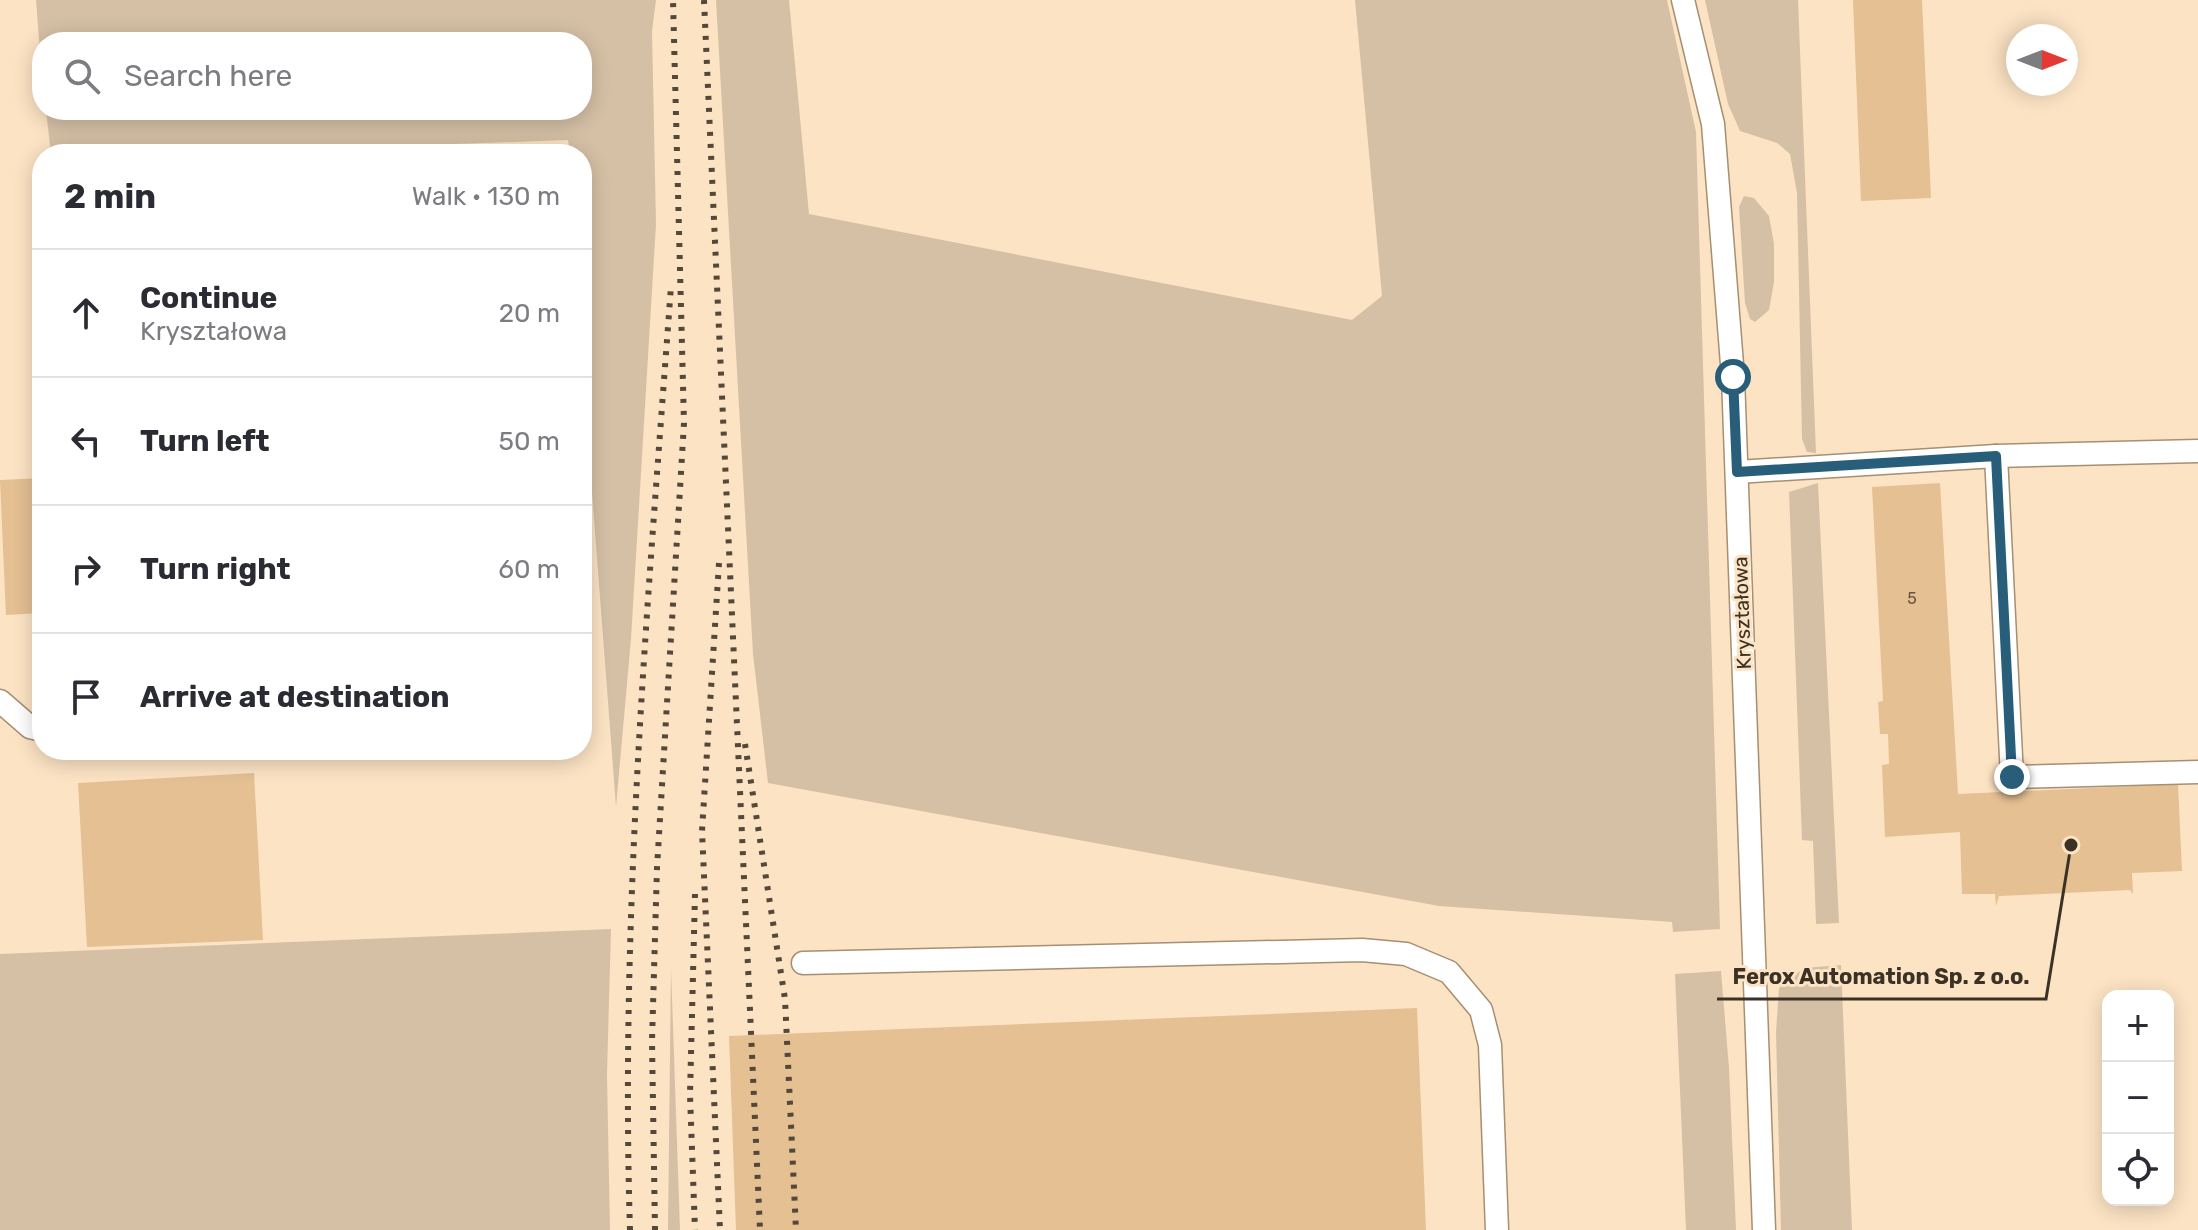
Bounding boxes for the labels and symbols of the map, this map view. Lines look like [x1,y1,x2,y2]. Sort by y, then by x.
north arrow [2006,24,2078,96]
route start [1715,359,1751,395]
street label: Kryształowa [1728,556,1756,670]
house number: 5 [1907,589,1917,608]
route end [1994,759,2030,795]
callout: Ferox Automation Sp. z o.o. [1717,953,2046,999]
text: Ferox Automation Sp. z o.o. [1733,963,2030,990]

